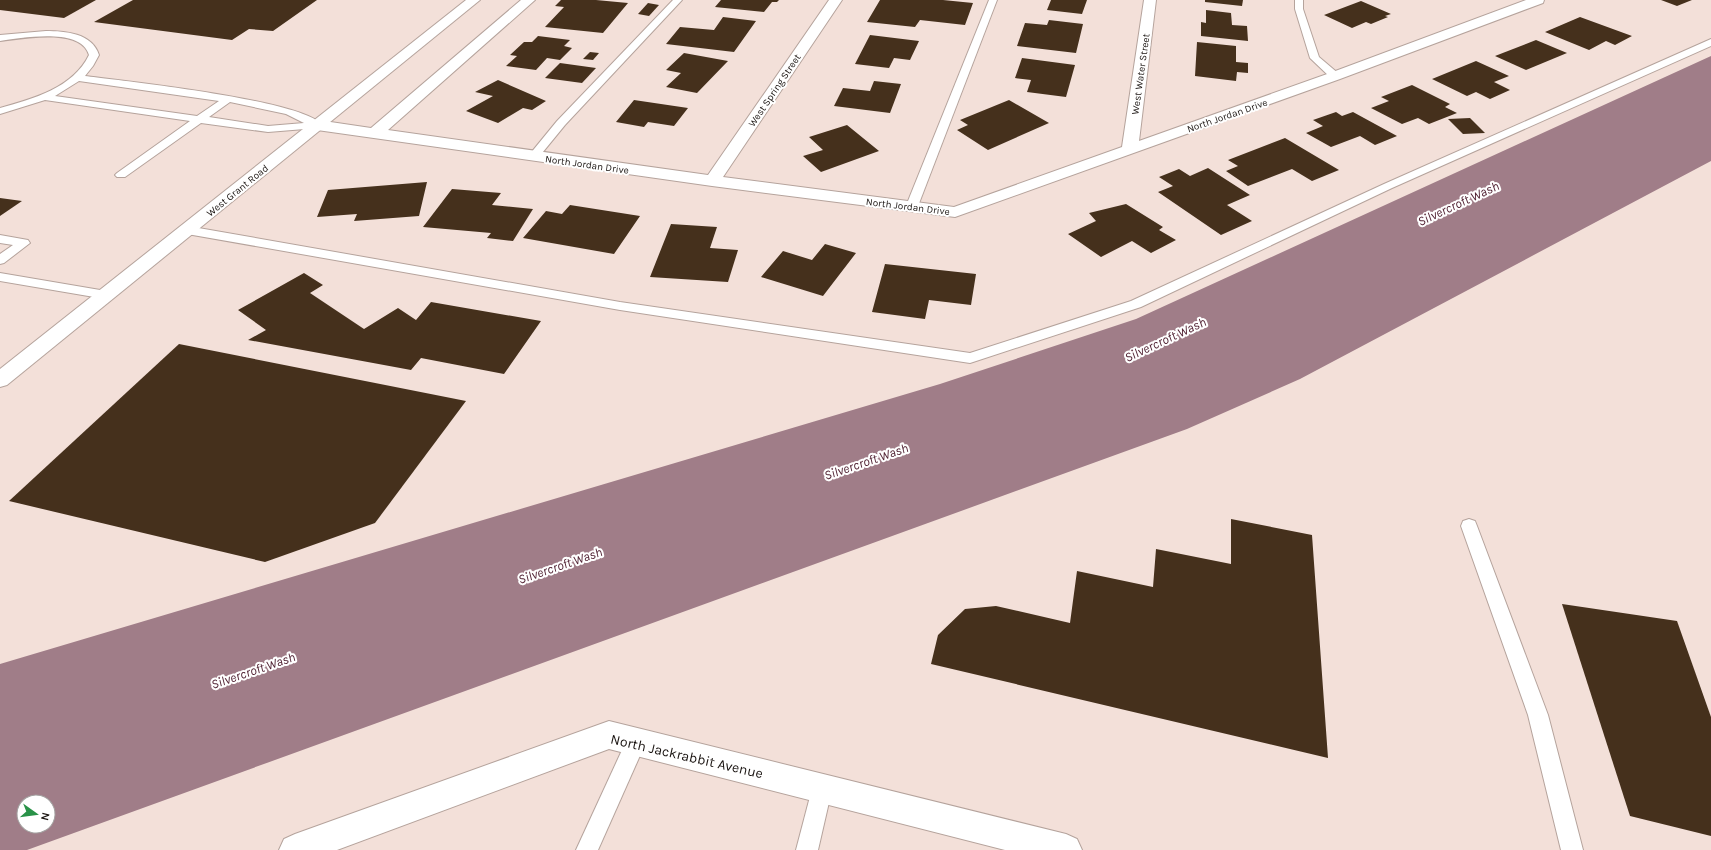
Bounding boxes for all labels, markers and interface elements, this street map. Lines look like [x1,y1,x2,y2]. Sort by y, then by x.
street label: West Water Street [1129,33,1153,115]
street label: West Spring Street [746,52,804,129]
street label: North Jordan Drive [1185,97,1269,135]
street label: North Jordan Drive [544,153,629,177]
street label: West Grant Road [204,162,271,219]
water label: Silvercroft Wash [1415,178,1501,229]
street label: North Jordan Drive [865,196,950,218]
water label: Silvercroft Wash [1122,314,1208,365]
water label: Silvercroft Wash [822,440,910,483]
water label: Silvercroft Wash [516,544,604,587]
water label: Silvercroft Wash [209,649,297,692]
street label: North Jackrabbit Avenue [609,731,765,782]
north arrow [16,794,56,834]
text: N [38,811,52,822]

